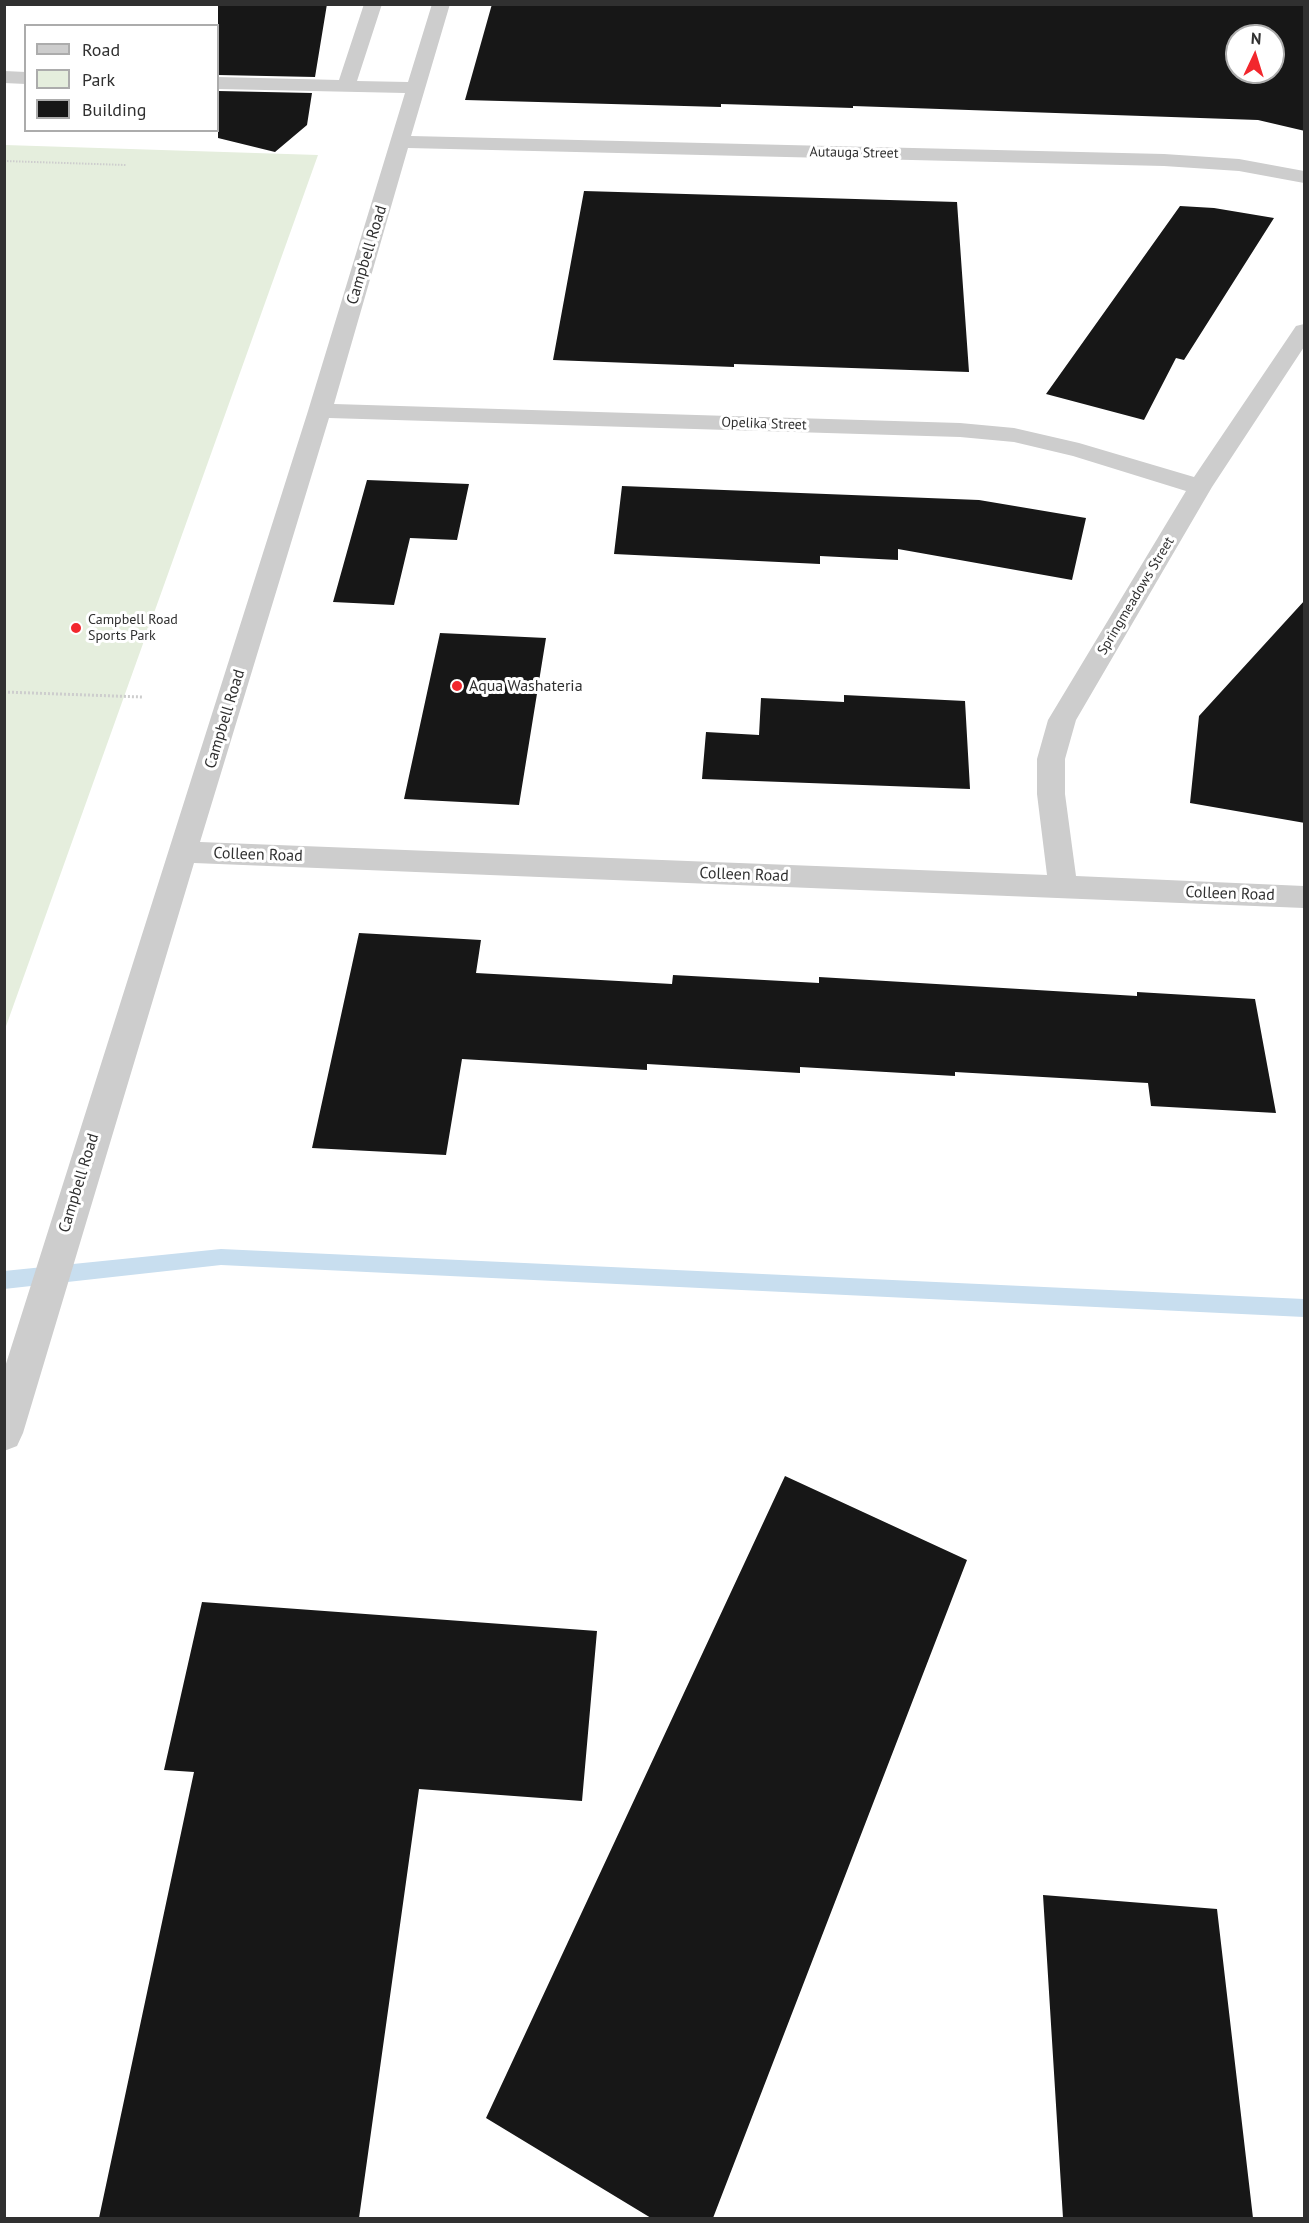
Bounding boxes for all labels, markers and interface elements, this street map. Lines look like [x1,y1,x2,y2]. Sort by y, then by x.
legend [24,24,219,132]
north arrow [1225,24,1285,84]
text: N [1250,28,1262,48]
text: Road [82,38,120,61]
text: Park [82,68,115,91]
text: Building [82,98,146,121]
street label: Autauga Street [809,144,899,162]
street label: Campbell Road [343,203,391,307]
street label: Opelika Street [721,414,807,434]
street label: Springmeadows Street [1094,534,1178,658]
place label: Campbell Road Sports Park [88,612,178,644]
marker: Campbell Road Sports Park [69,621,83,635]
street label: Campbell Road [201,667,249,771]
place label: Aqua Washateria [469,676,583,696]
marker: Aqua Washateria [450,679,464,693]
street label: Colleen Road [213,844,303,866]
street label: Colleen Road [699,864,789,886]
street label: Colleen Road [1185,883,1275,905]
street label: Campbell Road [55,1131,103,1235]

